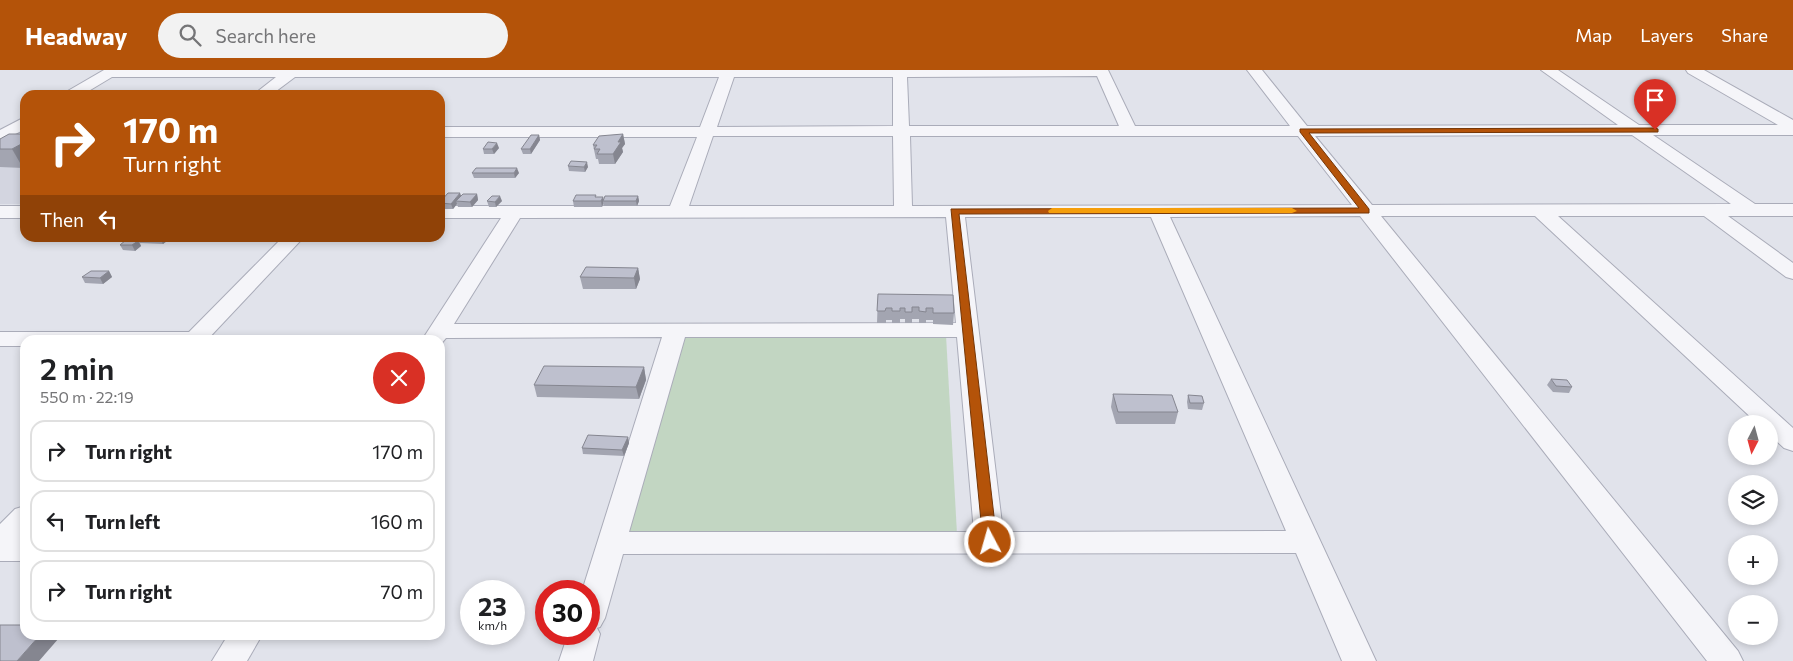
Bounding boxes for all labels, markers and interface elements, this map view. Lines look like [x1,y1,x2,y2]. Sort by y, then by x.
search box [158,13,508,58]
text: Headway [25,21,128,50]
icon: search [176,21,204,49]
text: Search here [216,24,316,47]
text: Map [1575,24,1612,46]
text: Layers [1640,24,1693,46]
text: Share [1721,24,1768,46]
pin [1634,79,1676,130]
icon: arrive [1641,86,1669,114]
text: 170 m [123,107,218,150]
icon: right [40,110,105,175]
text: Turn right [123,150,221,177]
icon: left [94,205,122,233]
text: Then [40,208,84,231]
text: 2 min [40,349,114,386]
button: close [373,352,425,404]
text: 550 m · 22:19 [40,387,134,406]
north arrow [1728,415,1778,465]
map controls [1728,415,1778,645]
icon: right [42,437,70,465]
text: Turn right [85,440,172,463]
text: 170 m [372,440,423,463]
button: layers [1728,475,1778,525]
icon: left [42,507,70,535]
text: Turn left [85,510,160,533]
text: 160 m [371,510,423,533]
position arrow [963,515,1015,567]
button: + [1728,535,1778,585]
icon: right [42,577,70,605]
text: Turn right [85,580,172,603]
text: 70 m [380,580,423,603]
speed limit sign: 30 [535,580,600,645]
text: 23 [478,591,507,621]
button: − [1728,595,1778,645]
text: km/h [478,618,507,632]

